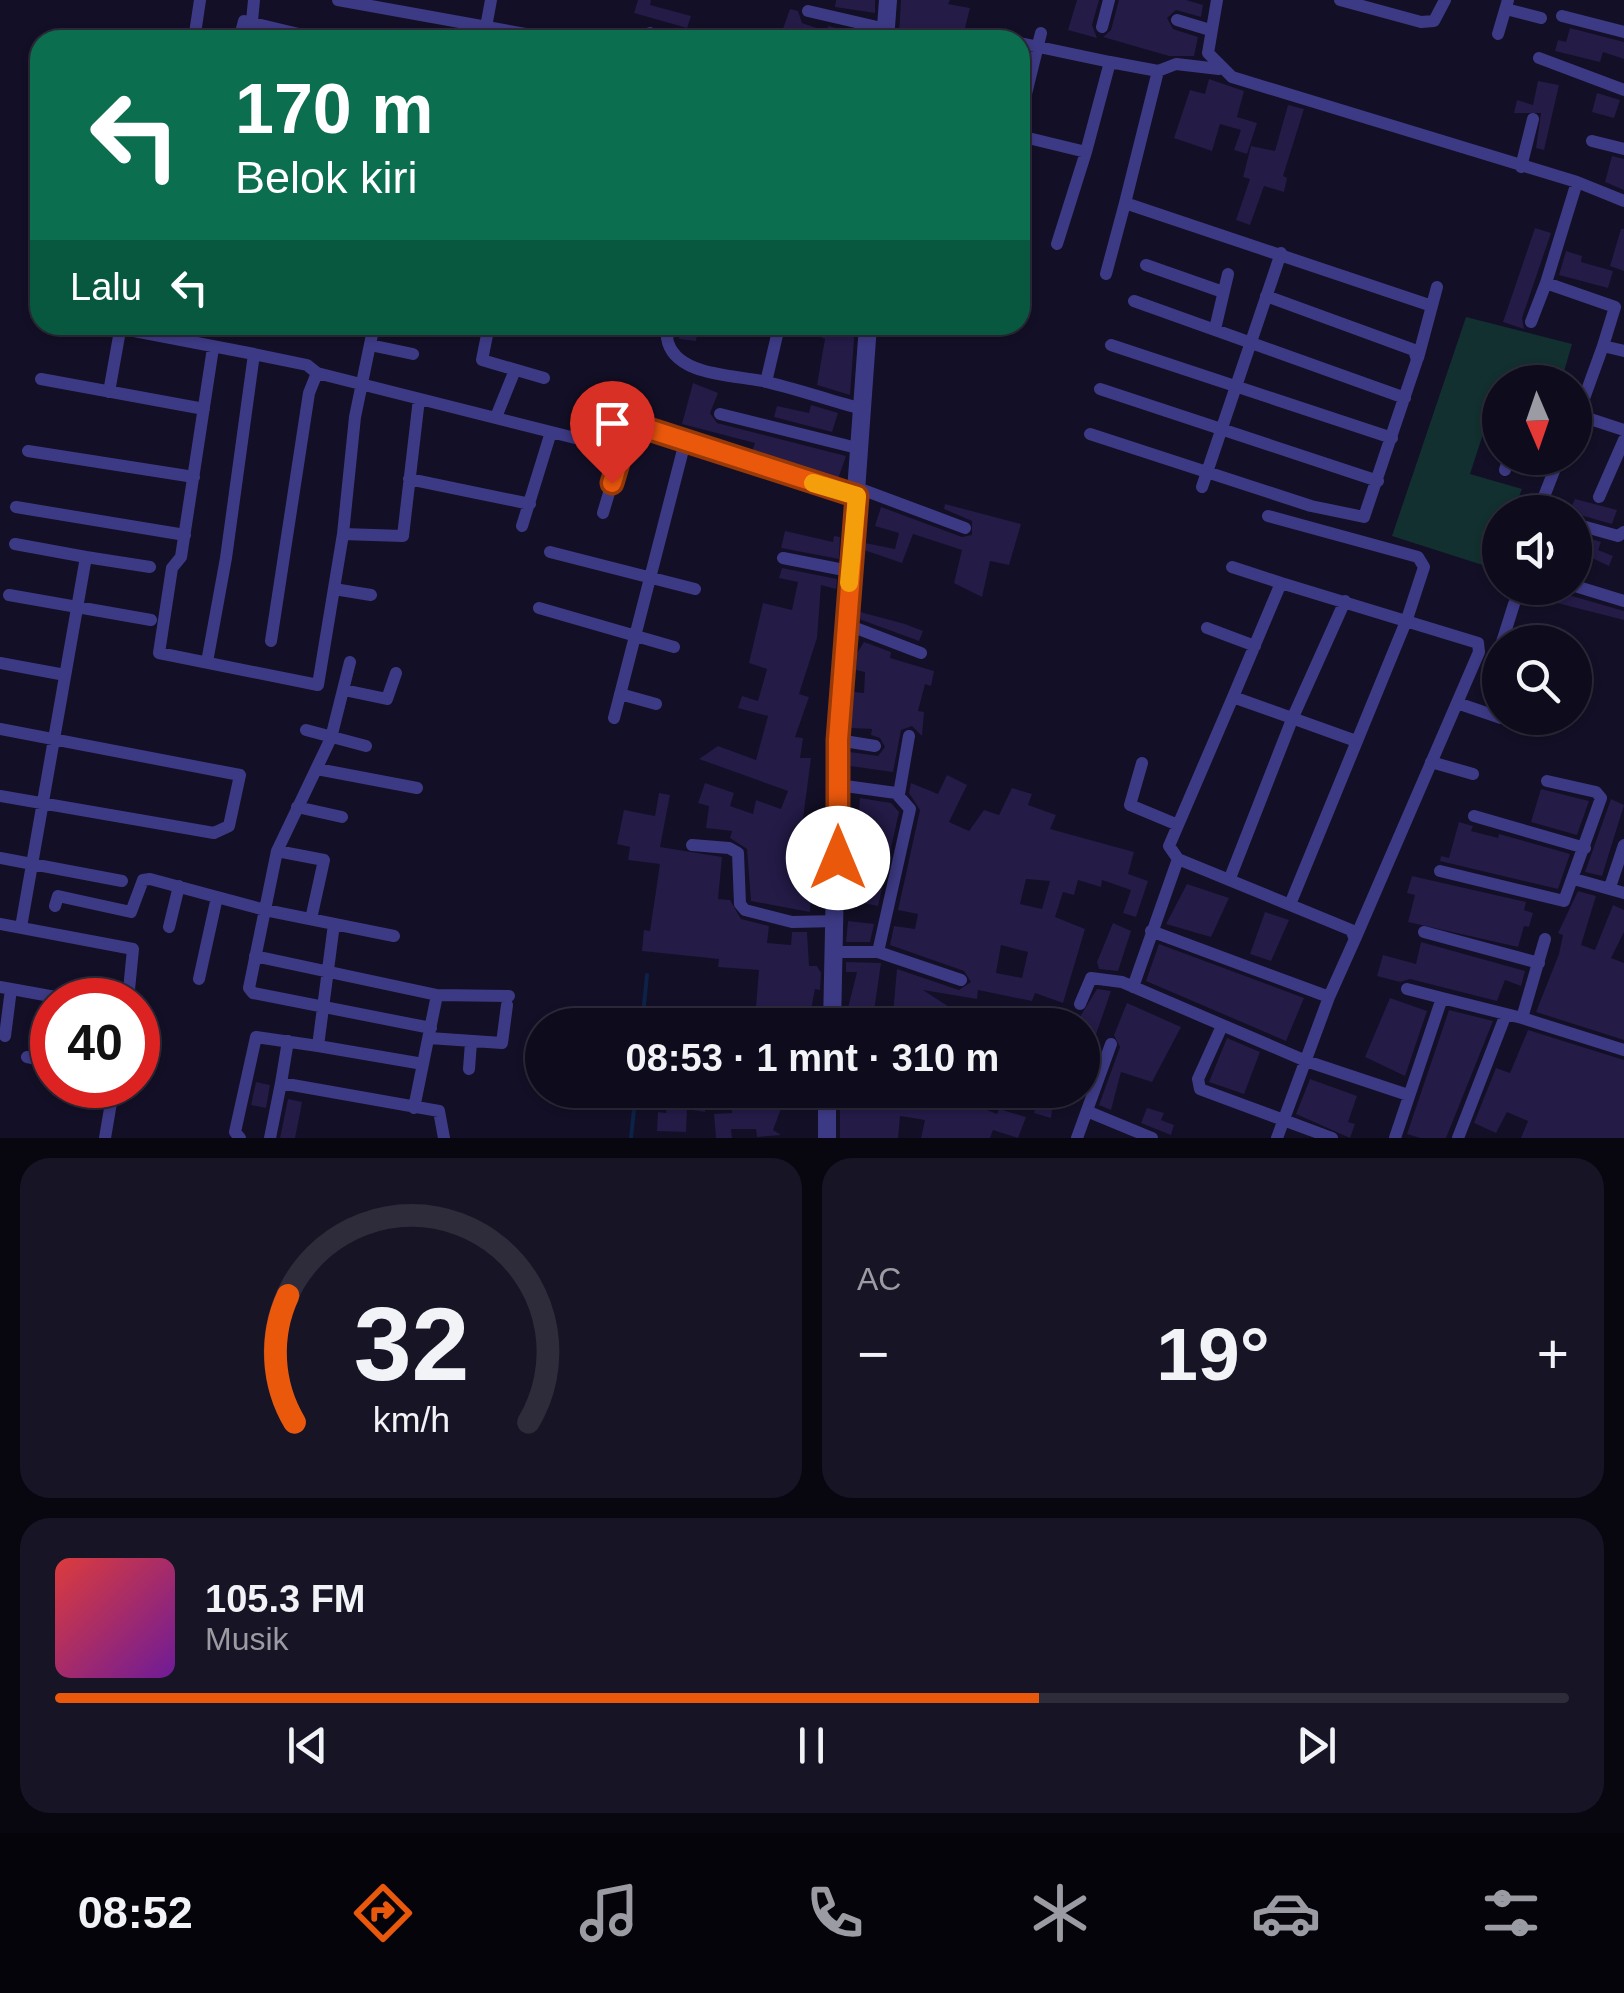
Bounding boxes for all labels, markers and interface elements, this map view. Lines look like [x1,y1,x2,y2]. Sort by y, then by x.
icon: left [70,70,200,200]
text: 170 m [235,70,433,148]
text: Belok kiri [235,152,418,203]
icon: left [162,260,217,315]
text: Lalu [70,266,142,308]
north arrow [1482,365,1592,475]
map controls [1482,365,1592,735]
pin [570,381,655,484]
icon: arrive [585,396,640,451]
button: sound [1482,495,1592,605]
button: search [1482,625,1592,735]
position arrow [786,806,890,910]
speed limit sign: 40 [30,978,160,1108]
text: 08:53 · 1 mnt · 310 m [626,1037,999,1079]
text: AC [857,1261,901,1297]
text: 32 [353,1286,469,1402]
text: 19° [1156,1312,1270,1396]
text: − [857,1323,889,1385]
text: + [1537,1323,1569,1385]
text: km/h [372,1400,450,1440]
text: 105.3 FM [205,1578,366,1620]
text: Musik [205,1621,289,1657]
icon: previous [280,1718,335,1773]
icon: pause [784,1718,839,1773]
icon: next [1289,1718,1344,1773]
icon: directions [348,1878,418,1948]
icon: music [574,1878,644,1948]
icon: phone [800,1878,870,1948]
icon: climate [1025,1878,1095,1948]
icon: car [1251,1878,1321,1948]
icon: filters [1476,1878,1546,1948]
text: 08:52 [78,1887,193,1938]

